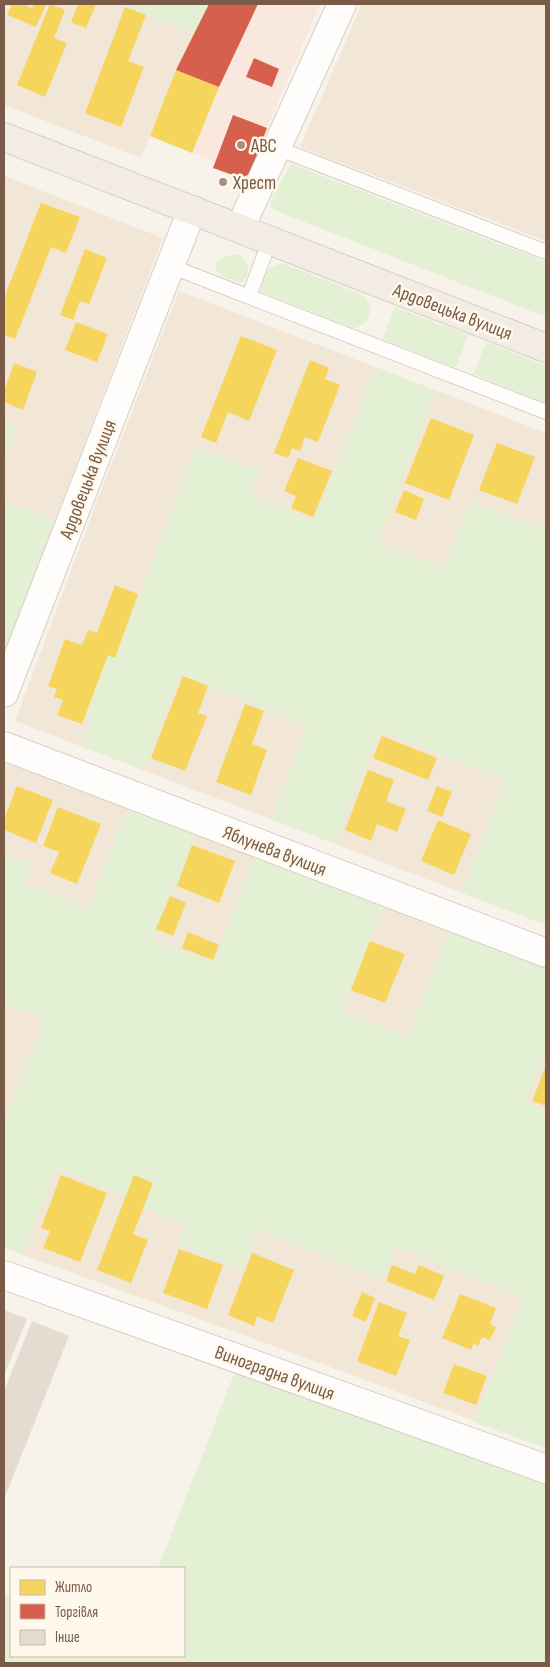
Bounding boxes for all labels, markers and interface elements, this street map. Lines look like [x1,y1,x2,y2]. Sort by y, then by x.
place label: ABC [250,135,277,158]
marker: ABC [235,139,247,151]
place label: Хрест [232,172,276,195]
marker: Хрест [217,176,229,188]
street label: Ардовецька вулиця [389,279,515,346]
street label: Ардовецька вулиця [55,417,122,543]
street label: Яблунева вулиця [219,821,330,882]
street label: Виноградна вулиця [212,1341,337,1406]
legend [10,1567,185,1657]
text: Житло [55,1578,92,1597]
text: Торгівля [55,1603,98,1622]
text: Інше [55,1628,80,1647]

